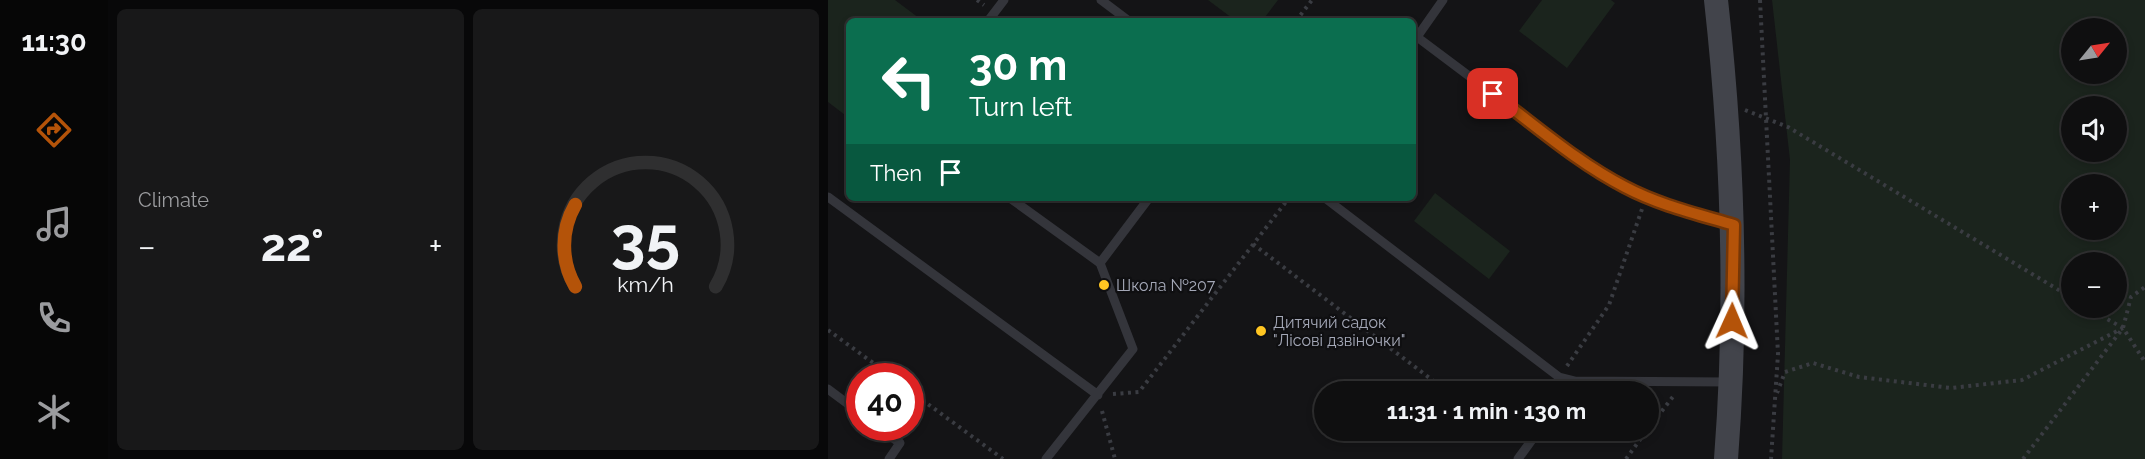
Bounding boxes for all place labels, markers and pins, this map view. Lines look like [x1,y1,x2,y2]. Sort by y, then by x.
pin [1467,68,1518,119]
place label: Школа №207 [1116,276,1216,295]
marker: Школа №207 [1097,278,1111,292]
place label: Дитячий садок "Лісові дзвіночки" [1273,313,1405,350]
marker: Дитячий садок "Лісові дзвіночки" [1254,324,1268,338]

